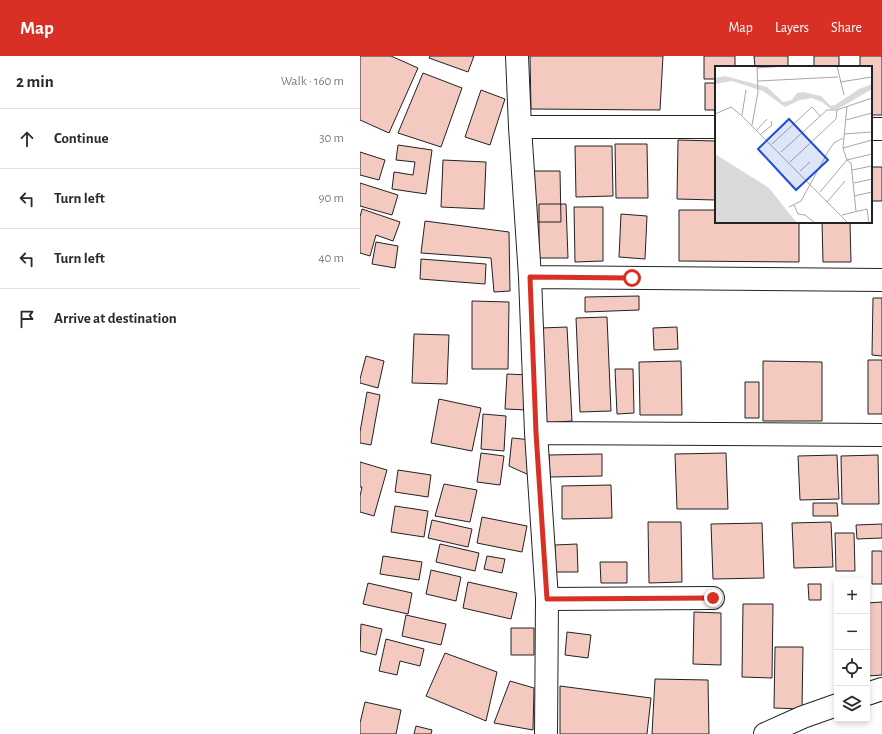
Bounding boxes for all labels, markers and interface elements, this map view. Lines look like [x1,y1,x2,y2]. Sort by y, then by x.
text: Map [20,19,54,38]
text: Map [728,21,753,35]
text: Layers [775,21,809,35]
text: Share [831,21,862,35]
inset map [715,66,872,223]
text: 2 min [16,73,54,90]
text: Walk · 160 m [281,75,344,88]
icon: ahead [16,128,38,150]
text: Continue [54,131,109,146]
text: 30 m [319,132,344,145]
icon: left [16,188,38,210]
text: Turn left [54,191,105,206]
text: 90 m [318,192,344,205]
icon: left [16,248,38,270]
text: Turn left [54,251,105,266]
text: 40 m [318,252,344,265]
route start [623,269,641,287]
icon: arrive [16,308,38,330]
text: Arrive at destination [54,311,177,326]
map controls [834,578,870,722]
button: + [834,578,870,614]
route end [704,589,722,607]
button: − [834,614,870,650]
button: locate [834,650,870,686]
button: layers [834,686,870,722]

